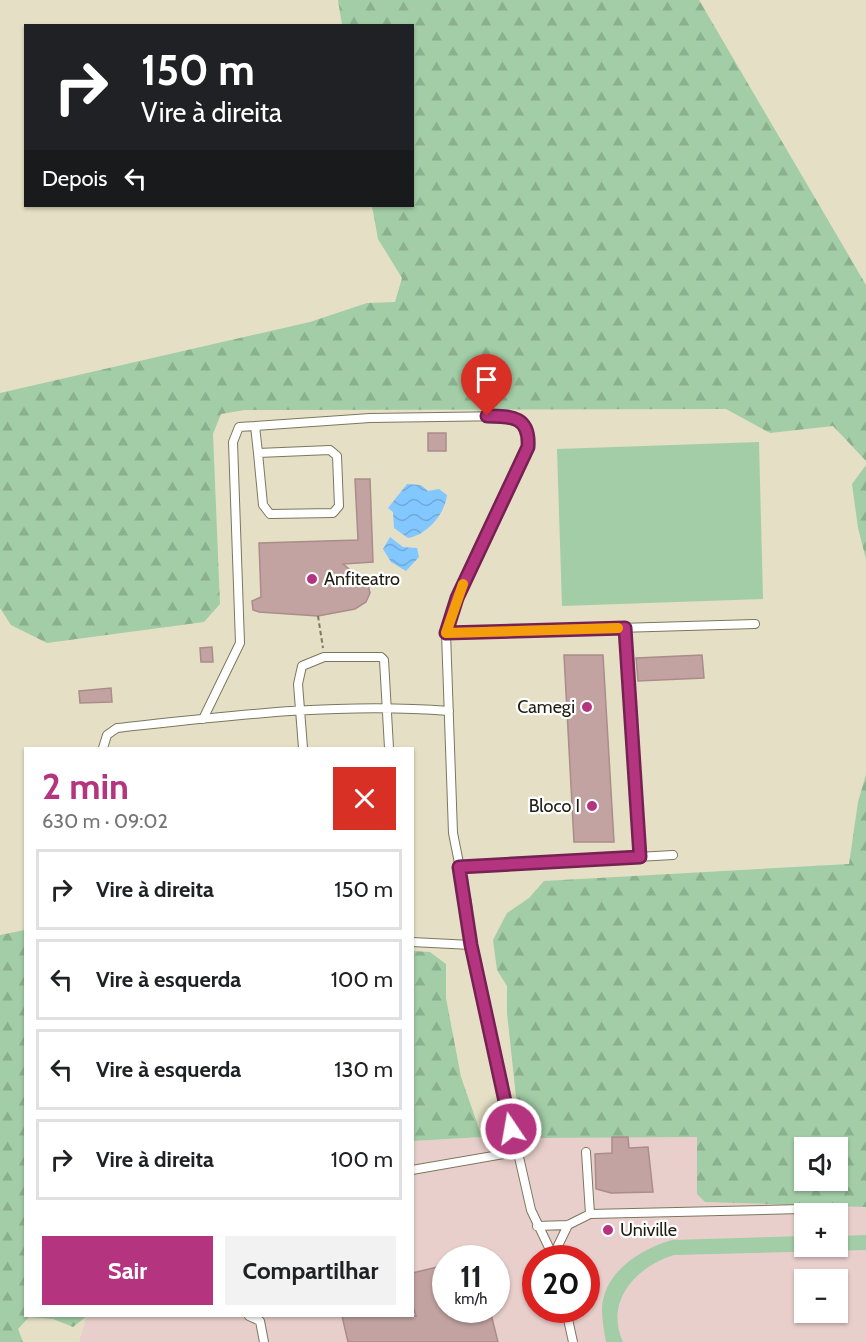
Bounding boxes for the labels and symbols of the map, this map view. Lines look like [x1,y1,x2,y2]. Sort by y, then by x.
pin [461,354,512,416]
place label: Anfiteatro [324,568,400,590]
marker: Anfiteatro [305,572,319,586]
place label: Camegi [517,696,575,718]
marker: Camegi [580,700,594,714]
place label: Bloco I [529,795,580,817]
marker: Bloco I [585,799,599,813]
position arrow [479,1097,543,1161]
place label: Univille [620,1219,677,1241]
marker: Univille [601,1223,615,1237]
speed limit sign: 20 [522,1245,600,1323]

